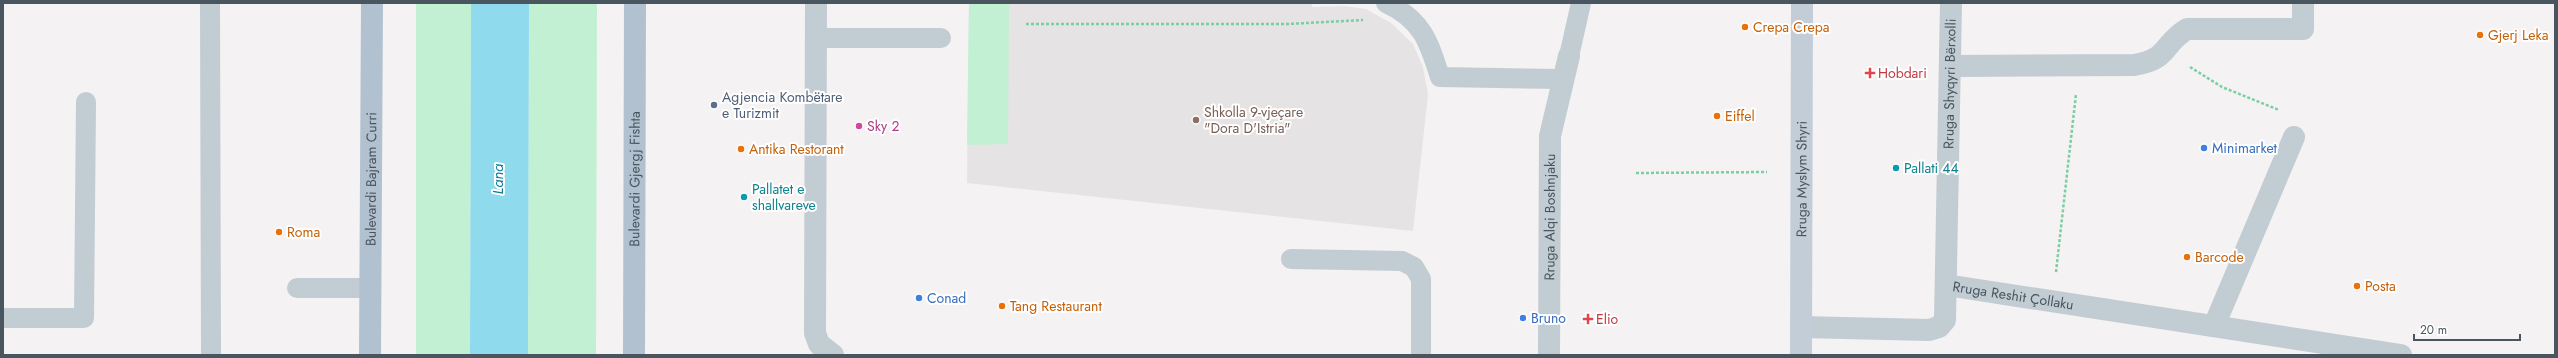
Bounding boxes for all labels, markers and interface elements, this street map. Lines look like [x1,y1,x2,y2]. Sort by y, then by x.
place label: Crepa Crepa [1753,17,1829,37]
street label: Rruga Shyqyri Bërxolli [1938,18,1961,149]
marker: Crepa Crepa [1740,22,1750,32]
place label: Gjerj Leka [2488,25,2548,45]
marker: Gjerj Leka [2475,30,2485,40]
place label: Hobdari [1878,63,1927,83]
marker: Hobdari [1865,68,1875,78]
place label: Agjencia Kombëtare e Turizmit [722,87,843,123]
marker: Agjencia Kombëtare e Turizmit [709,100,719,110]
place label: Shkolla 9-vjeçare "Dora D'Istria" [1204,102,1303,138]
place label: Eiffel [1725,106,1755,126]
street label: Bulevardi Gjergj Fishta [624,111,645,247]
marker: Eiffel [1712,111,1722,121]
street label: Bulevardi Bajram Curri [361,112,381,246]
marker: Shkolla 9-vjeçare "Dora D'Istria" [1191,115,1201,125]
place label: Sky 2 [867,116,899,136]
marker: Sky 2 [854,121,864,131]
street label: Rruga Myslym Shyri [1791,121,1812,237]
place label: Minimarket [2212,138,2278,158]
place label: Antika Restorant [749,139,844,159]
marker: Minimarket [2199,143,2209,153]
marker: Antika Restorant [736,144,746,154]
street label: Rruga Alqi Boshnjaku [1539,154,1560,280]
place label: Pallati 44 [1904,158,1959,178]
water label: Lana [487,163,509,194]
marker: Pallati 44 [1891,163,1901,173]
place label: Pallatet e shallvareve [752,179,816,215]
marker: Pallatet e shallvareve [739,192,749,202]
place label: Roma [287,222,320,242]
marker: Roma [274,227,284,237]
place label: Barcode [2195,247,2244,267]
marker: Barcode [2182,252,2192,262]
street label: Rruga Reshit Çollaku [1951,276,2075,315]
place label: Posta [2365,276,2396,296]
marker: Posta [2352,281,2362,291]
place label: Conad [927,288,966,308]
marker: Conad [914,293,924,303]
place label: Tang Restaurant [1010,296,1102,316]
marker: Tang Restaurant [997,301,1007,311]
place label: Bruno [1531,308,1566,328]
place label: Elio [1596,309,1619,329]
marker: Bruno [1518,313,1528,323]
marker: Elio [1583,314,1593,324]
scale bar [2414,316,2520,342]
text: 20 m [2420,321,2447,339]

